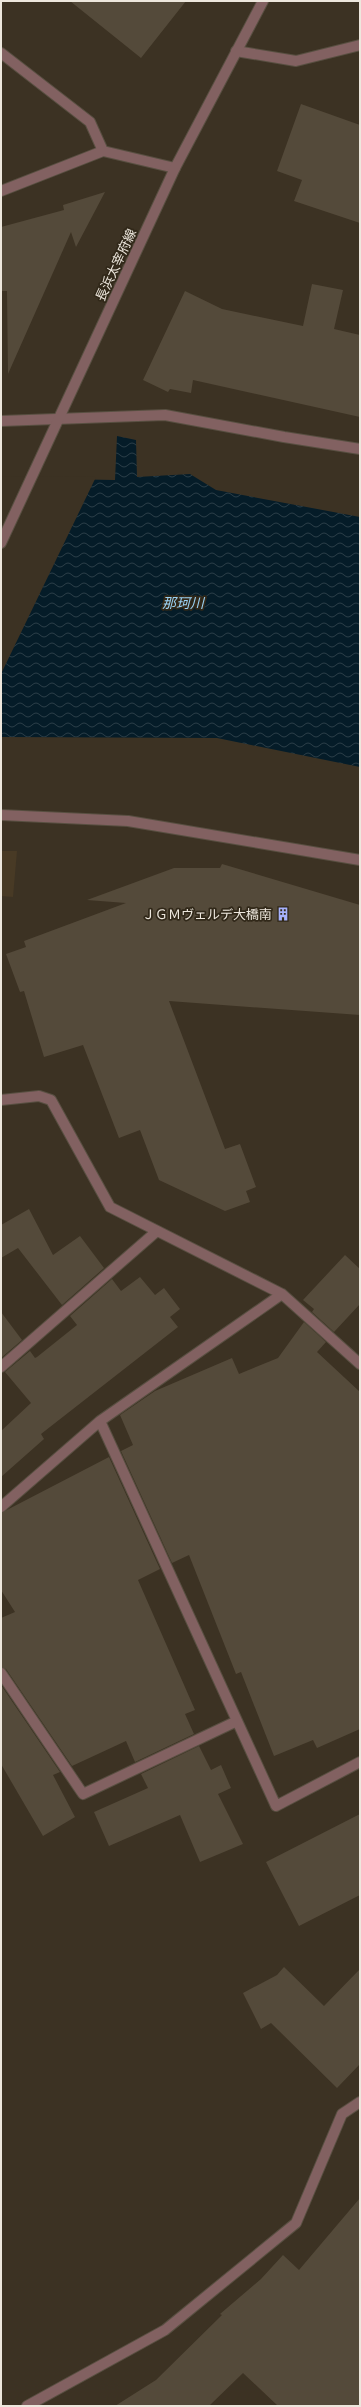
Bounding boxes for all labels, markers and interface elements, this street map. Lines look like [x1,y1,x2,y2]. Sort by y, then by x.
street label: 長浜太宰府線 [91,226,141,304]
water label: 那珂川 [162,593,206,613]
place label: ＪＧＭヴェルデ大橋南 [142,905,272,924]
building icon: ＪＧＭヴェルデ大橋南 [275,906,291,922]

